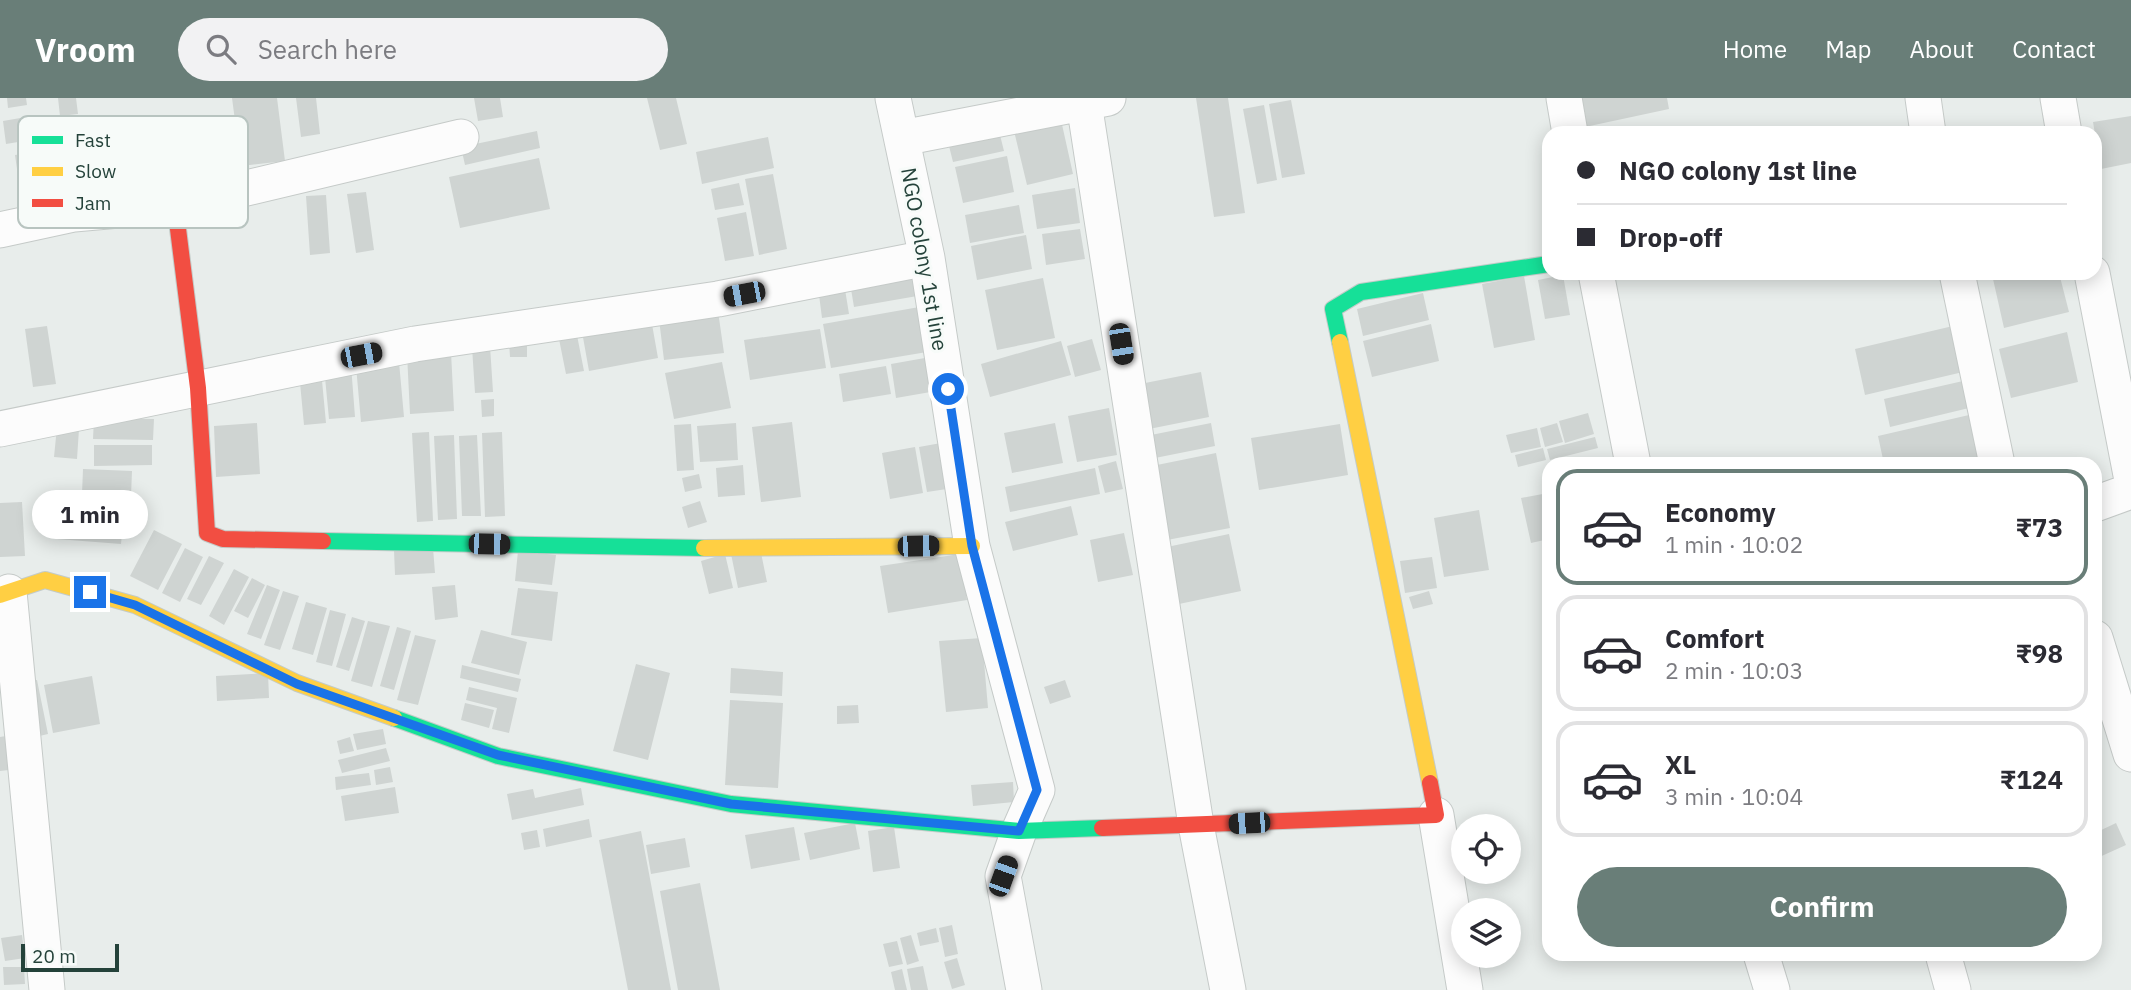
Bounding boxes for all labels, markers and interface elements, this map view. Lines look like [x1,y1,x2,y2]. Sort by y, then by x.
search box [178,18,668,81]
text: Vroom [35,28,136,71]
icon: search [202,30,240,68]
text: Search here [258,32,397,66]
text: Home [1723,33,1787,65]
text: Map [1825,33,1871,65]
text: About [1909,33,1974,65]
text: Contact [2012,33,2096,65]
legend [18,116,248,228]
text: Fast [75,128,111,152]
text: NGO colony 1st line [1619,153,1857,187]
text: Slow [75,159,116,183]
street label: NGO colony 1st line [895,165,955,353]
text: Jam [75,191,111,215]
text: Drop-off [1619,220,1722,254]
car [722,280,767,308]
car [1108,322,1135,366]
car [339,341,384,369]
route start [932,373,964,405]
callout: 1 min [32,490,148,540]
text: Economy [1665,495,1776,529]
icon: car [1581,496,1644,559]
text: 1 min [60,499,120,529]
text: ₹73 [2015,510,2063,544]
text: 1 min · 10:02 [1665,529,1803,559]
car [468,533,511,555]
car [897,535,940,557]
route end [74,576,106,608]
text: Comfort [1665,621,1764,655]
icon: car [1581,622,1644,685]
text: ₹98 [2015,636,2063,670]
text: 2 min · 10:03 [1665,655,1803,685]
text: XL [1665,747,1696,781]
icon: car [1581,748,1644,811]
text: ₹124 [2000,762,2063,796]
text: 3 min · 10:04 [1665,781,1803,811]
car [1228,811,1271,835]
map controls [1451,814,1521,968]
button: locate [1451,814,1521,884]
car [986,853,1021,899]
button: Confirm [1577,867,2067,947]
button: layers [1451,898,1521,968]
scale bar [21,941,119,973]
text: 20 m [32,944,76,968]

